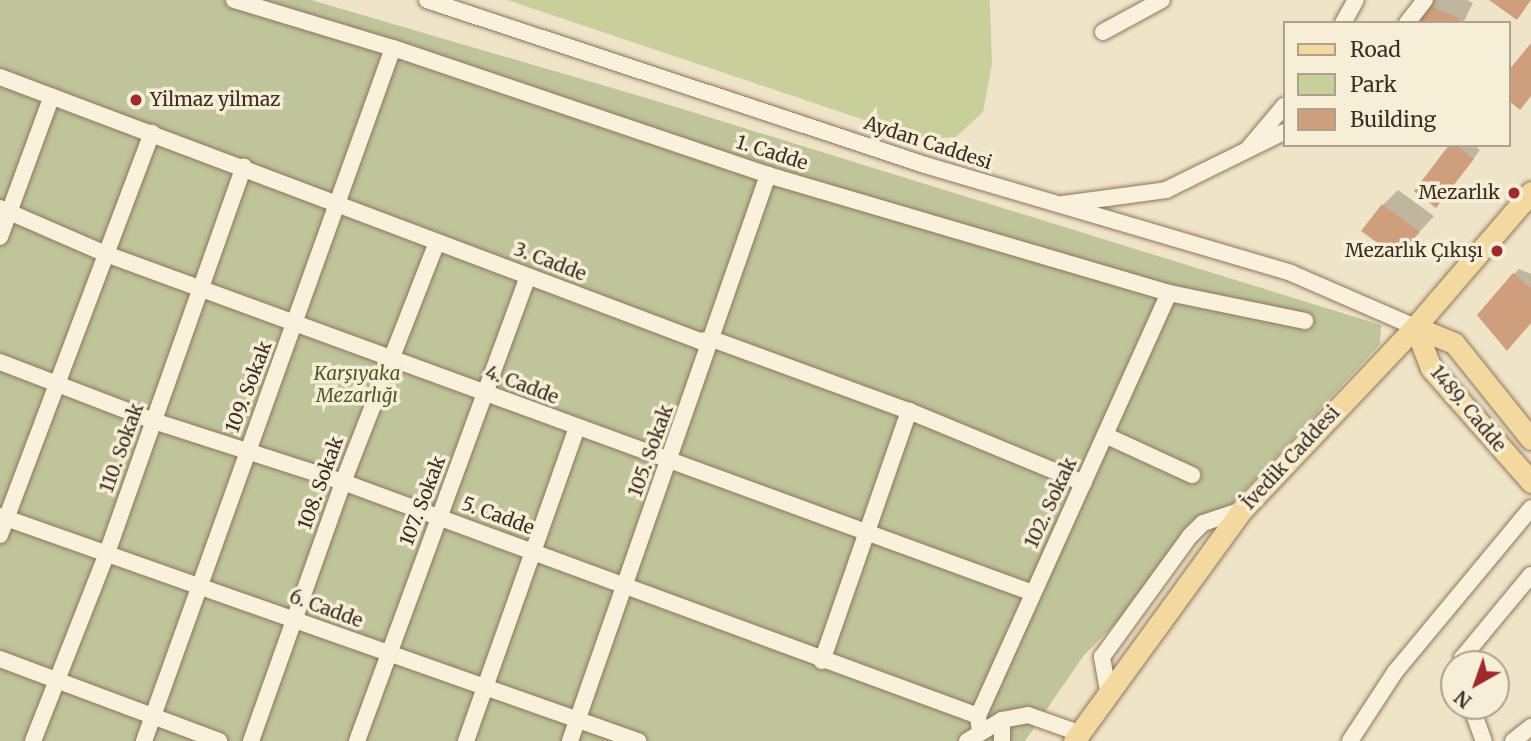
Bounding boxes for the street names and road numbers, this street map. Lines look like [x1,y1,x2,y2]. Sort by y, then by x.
street label: Aydan Caddesi [861,112,995,174]
street label: 1. Cadde [733,131,811,175]
street label: 3. Cadde [511,238,589,286]
street label: 109. Sokak [221,338,277,436]
street label: 4. Cadde [482,361,562,409]
street label: 1489. Cadde [1425,361,1511,457]
street label: 110. Sokak [95,400,149,496]
street label: 105. Sokak [624,402,678,500]
street label: İvedik Caddesi [1237,402,1345,514]
street label: 108. Sokak [294,434,348,532]
street label: 107. Sokak [395,453,451,549]
street label: 102. Sokak [1020,454,1082,552]
street label: 5. Cadde [459,492,537,540]
street label: 6. Cadde [286,585,366,633]

